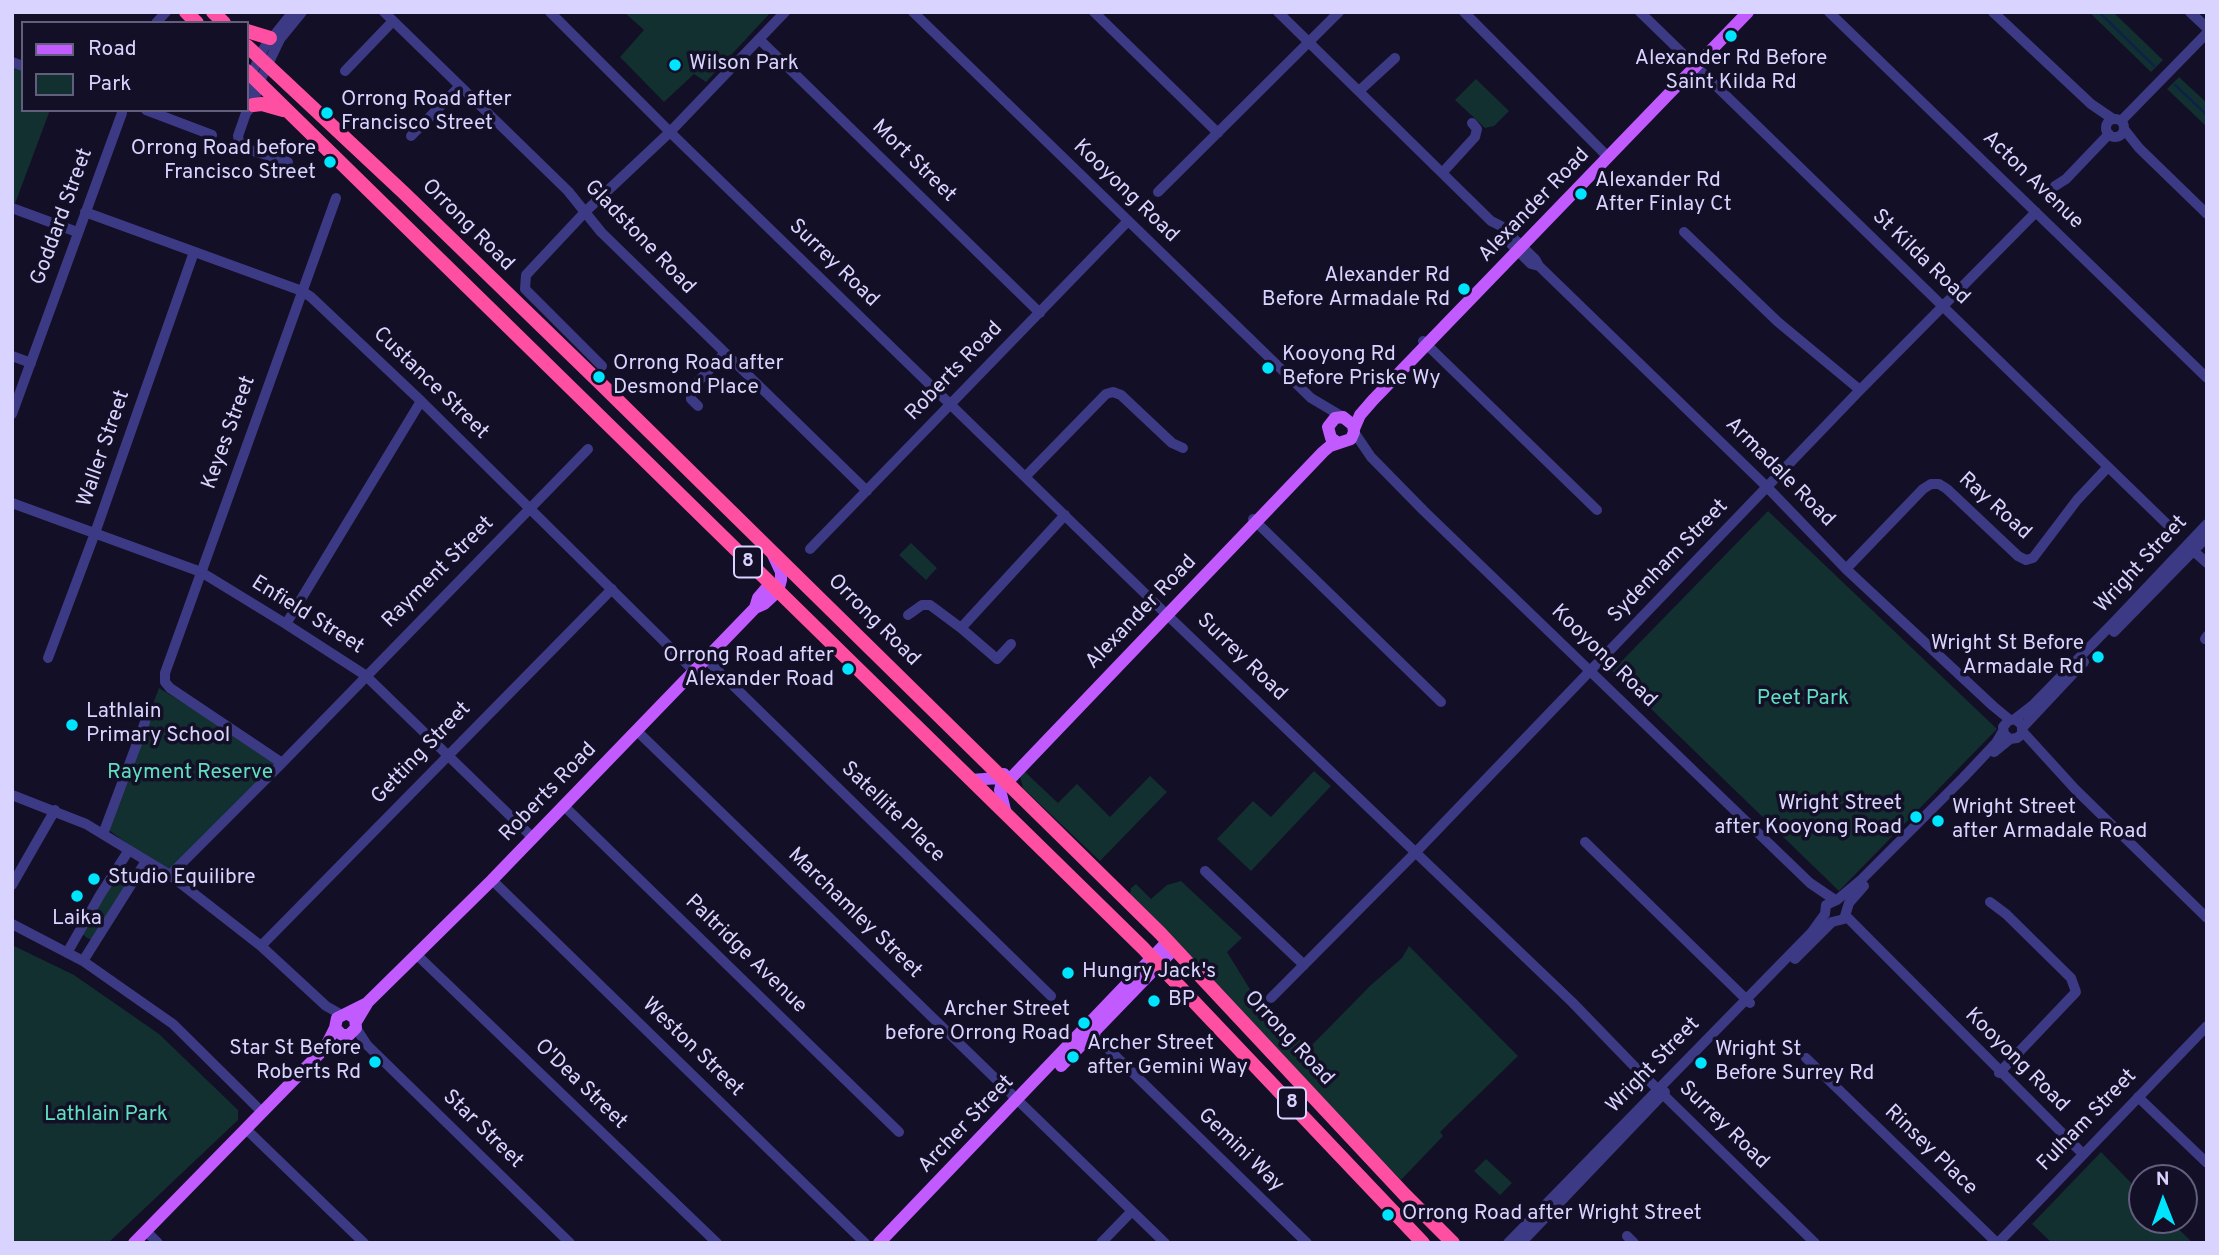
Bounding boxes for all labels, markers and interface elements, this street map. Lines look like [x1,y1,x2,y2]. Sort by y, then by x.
legend [21,21,248,112]
marker: Alexander Rd Before Saint Kilda Rd [1723,28,1739,44]
text: Road [88,36,137,63]
place label: Alexander Rd Before Saint Kilda Rd [1635,47,1827,97]
place label: Wilson Park [689,52,799,78]
marker: Wilson Park [667,57,683,73]
text: Park [88,71,131,98]
place label: Orrong Road after Francisco Street [341,88,512,138]
marker: Orrong Road after Francisco Street [319,105,335,121]
street label: Mort Street [866,116,960,208]
street label: Acton Avenue [1976,127,2088,235]
street label: Kooyong Road [1067,135,1183,249]
place label: Orrong Road before Francisco Street [131,137,316,187]
street label: Alexander Road [1474,144,1596,268]
street label: Goddard Street [27,145,99,289]
marker: Orrong Road before Francisco Street [322,154,338,170]
place label: Alexander Rd After Finlay Ct [1595,169,1732,219]
street label: Orrong Road [416,175,518,277]
street label: Gladstone Road [578,176,700,300]
marker: Alexander Rd After Finlay Ct [1573,186,1589,202]
street label: St Kilda Road [1866,205,1974,311]
street label: Surrey Road [783,215,883,313]
place label: Alexander Rd Before Armadale Rd [1262,264,1450,314]
marker: Alexander Rd Before Armadale Rd [1456,281,1472,297]
street label: Roberts Road [901,317,1009,427]
street label: Custance Street [367,323,493,445]
place label: Kooyong Rd Before Priske Wy [1282,343,1441,393]
place label: Orrong Road after Desmond Place [613,352,784,402]
marker: Kooyong Rd Before Priske Wy [1260,360,1276,376]
marker: Orrong Road after Desmond Place [591,369,607,385]
street label: Keyes Street [198,373,262,493]
street label: Waller Street [73,387,137,511]
street label: Armadale Road [1719,413,1839,533]
street label: Ray Road [1952,468,2036,546]
street label: Sydenham Street [1604,495,1734,629]
street label: Wright Street [2091,511,2193,619]
street label: Rayment Street [378,512,500,634]
road number: 8 [734,547,762,578]
street label: Alexander Road [1081,551,1203,675]
street label: Orrong Road [822,570,924,672]
street label: Enfield Street [246,571,368,661]
street label: Kooyong Road [1545,600,1661,714]
street label: Surrey Road [1191,609,1291,707]
place label: Wright St Before Armadale Rd [1931,632,2084,682]
place label: Orrong Road after Alexander Road [663,644,834,694]
marker: Wright St Before Armadale Rd [2090,649,2106,665]
marker: Orrong Road after Alexander Road [840,661,856,677]
park label: Peet Park [1757,687,1849,713]
street label: Getting Street [367,698,477,810]
place label: Lathlain Primary School [86,700,230,750]
marker: Lathlain Primary School [64,717,80,733]
street label: Roberts Road [495,738,603,848]
street label: Satellite Place [835,757,949,869]
park label: Rayment Reserve [107,761,273,787]
place label: Wright Street after Kooyong Road [1714,792,1902,842]
place label: Wright Street after Armadale Road [1952,796,2147,846]
marker: Wright Street after Kooyong Road [1908,809,1924,825]
marker: Wright Street after Armadale Road [1930,813,1946,829]
street label: Marchamley Street [782,843,926,985]
place label: Studio Equilibre [108,866,256,892]
marker: Studio Equilibre [86,871,102,887]
marker: Laika [69,888,85,904]
street label: Paltridge Avenue [679,890,811,1020]
place label: Laika [52,907,102,933]
place label: Hungry Jack's [1082,960,1216,986]
marker: Hungry Jack's [1060,965,1076,981]
street label: Orrong Road [1238,986,1338,1092]
place label: BP [1168,988,1195,1014]
street label: Weston Street [636,993,748,1103]
marker: BP [1146,993,1162,1009]
place label: Archer Street before Orrong Road [885,998,1070,1048]
street label: Kooyong Road [1959,1004,2073,1118]
street label: Wright Street [1602,1013,1706,1119]
marker: Archer Street before Orrong Road [1076,1015,1092,1031]
place label: Archer Street after Gemini Way [1087,1032,1248,1082]
street label: O'Dea Street [528,1035,632,1135]
place label: Star St Before Roberts Rd [229,1037,361,1087]
place label: Wright St Before Surrey Rd [1715,1038,1874,1088]
marker: Archer Street after Gemini Way [1065,1049,1081,1065]
marker: Star St Before Roberts Rd [367,1054,383,1070]
marker: Wright St Before Surrey Rd [1693,1055,1709,1071]
street label: Fulham Street [2033,1065,2143,1177]
street label: Archer Street [914,1071,1020,1179]
street label: Surrey Road [1673,1077,1773,1175]
street label: Star Street [436,1085,528,1175]
road number: 8 [1278,1088,1306,1119]
street label: Rinsey Place [1878,1100,1982,1202]
park label: Lathlain Park [44,1103,168,1129]
street label: Gemini Way [1192,1104,1288,1198]
north arrow [2128,1164,2198,1234]
text: N [2156,1168,2170,1192]
place label: Orrong Road after Wright Street [1402,1202,1702,1228]
marker: Orrong Road after Wright Street [1380,1207,1396,1223]

